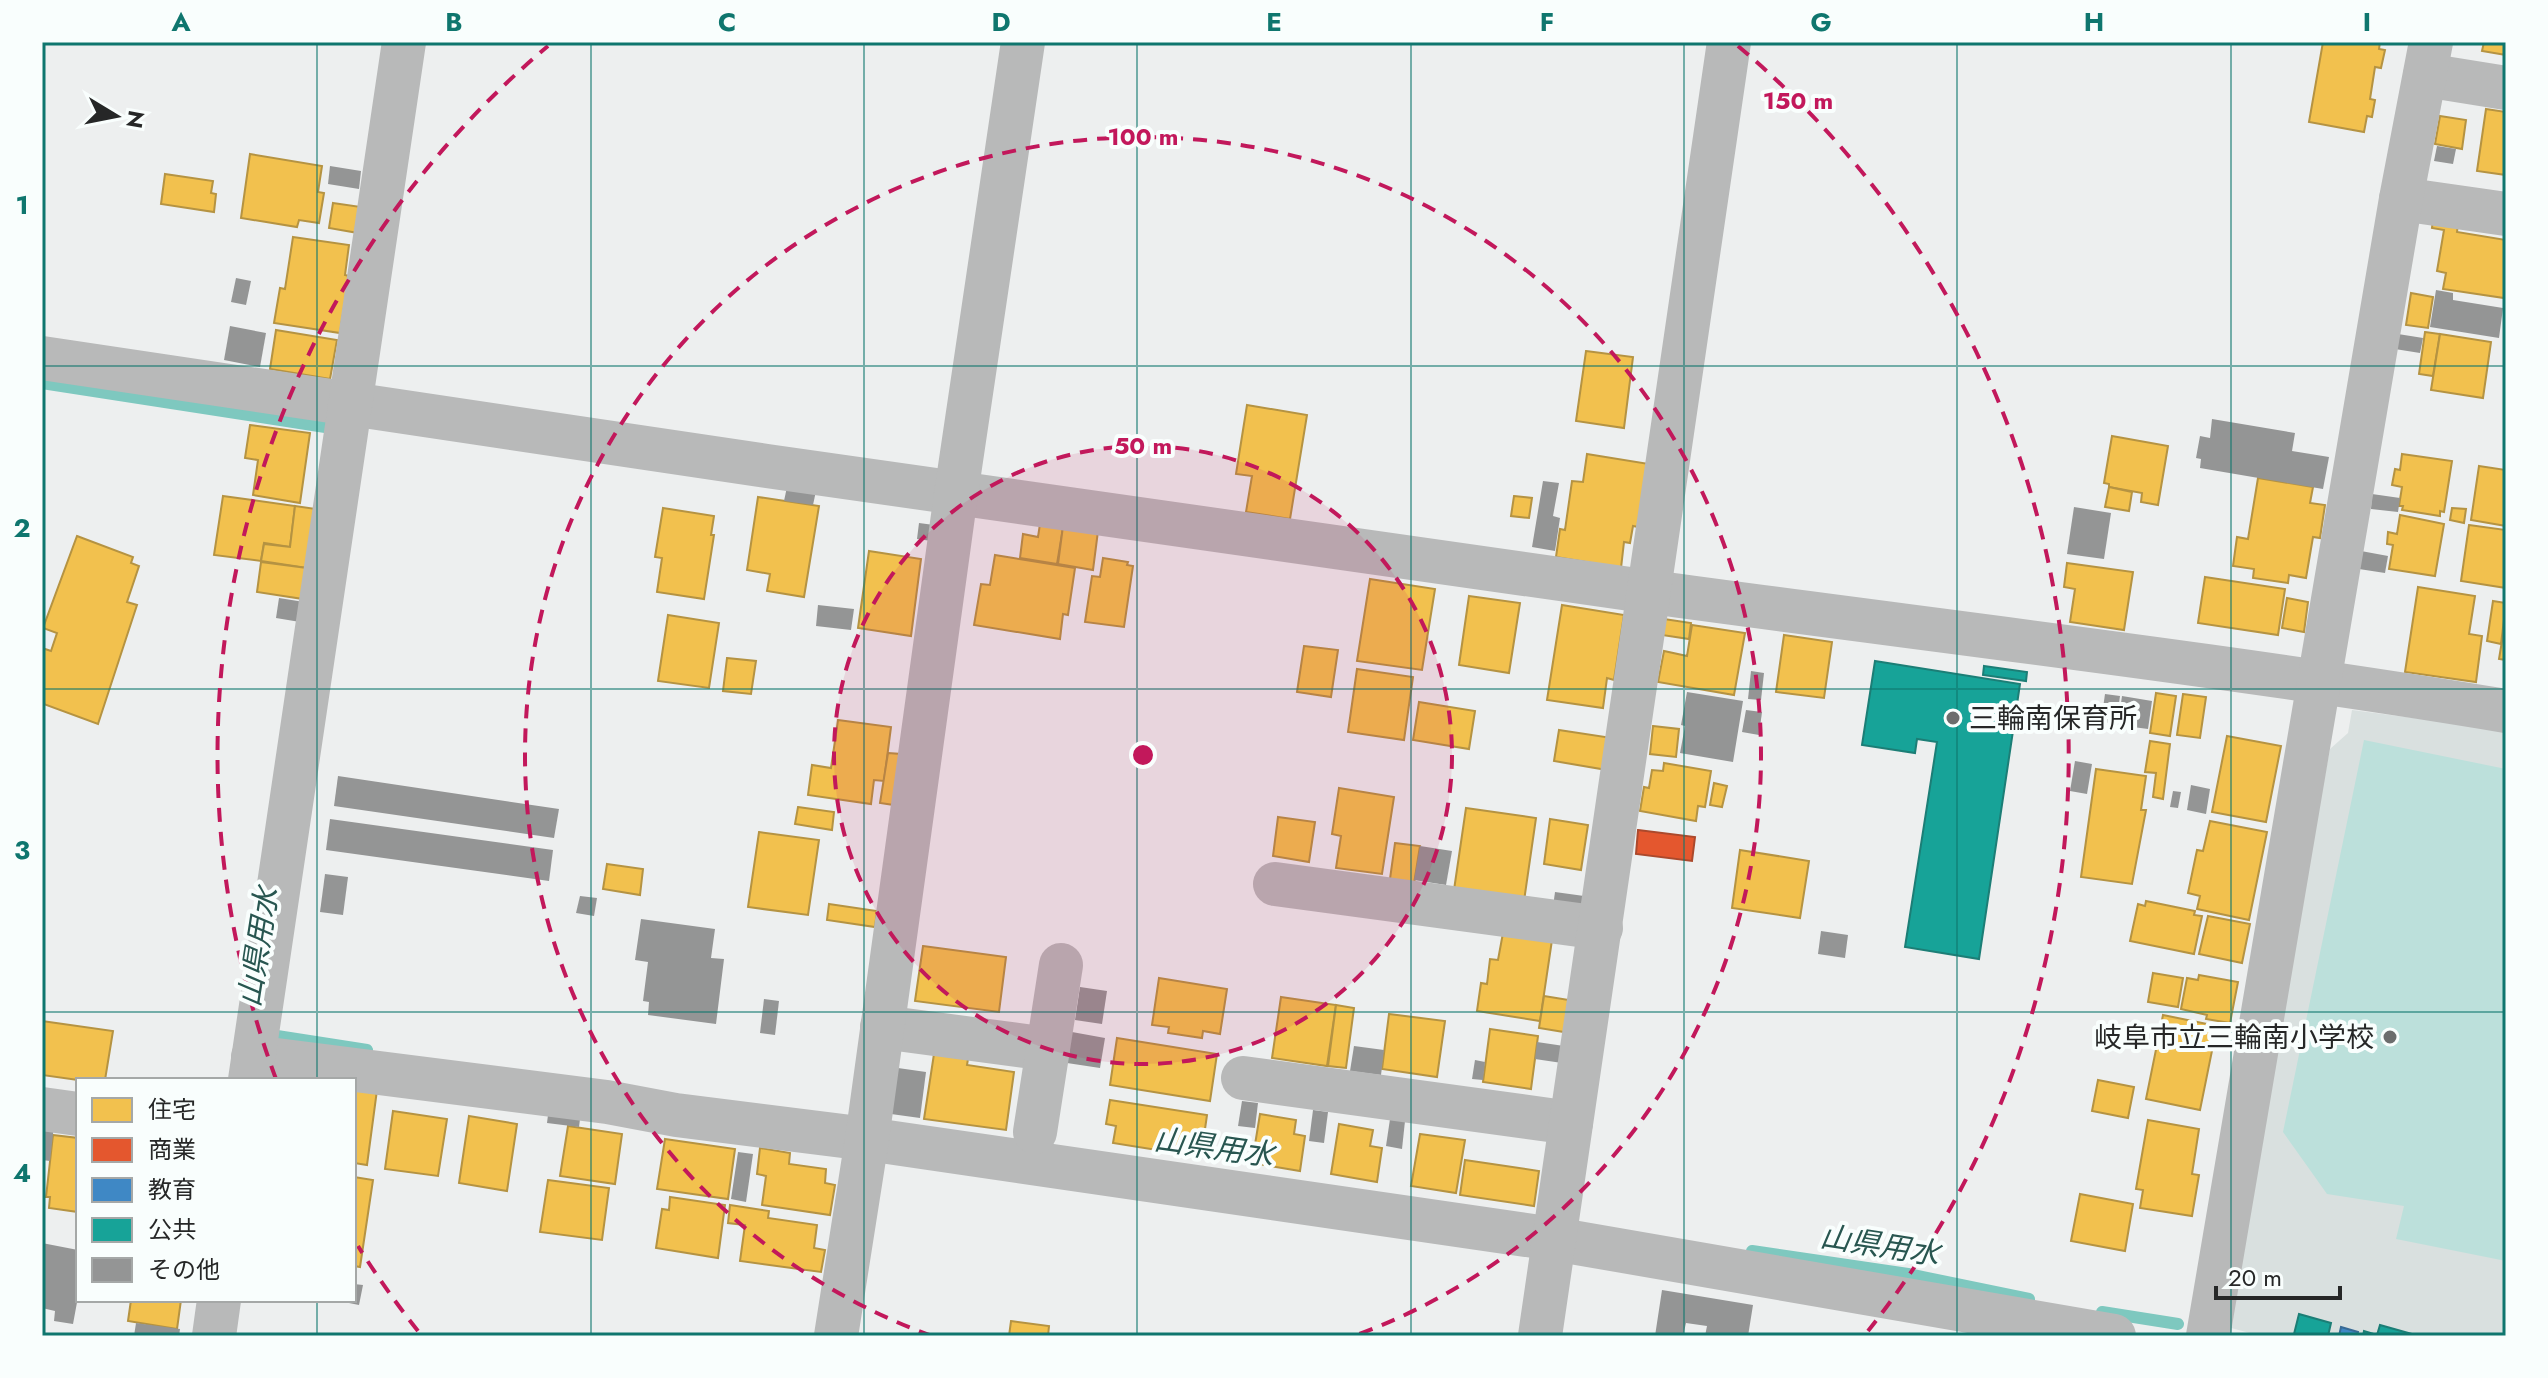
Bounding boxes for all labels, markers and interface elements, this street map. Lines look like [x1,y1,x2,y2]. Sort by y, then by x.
text: A [170,3,191,41]
text: B [445,3,463,41]
text: C [718,3,736,41]
text: D [991,3,1011,41]
text: E [1266,3,1282,41]
text: F [1540,3,1554,41]
text: G [1810,3,1832,41]
text: H [2084,3,2104,41]
text: I [2363,3,2371,41]
north arrow [76,76,156,156]
text: 150 m [1763,83,1833,118]
text: N [118,108,153,131]
text: 100 m [1108,119,1178,154]
text: 1 [15,186,29,224]
text: 50 m [1114,428,1172,463]
text: 2 [13,509,31,547]
place label: 三輪南保育所 [1969,698,2137,739]
marker: 三輪南保育所 [1944,709,1962,727]
centre of rings [1129,741,1157,769]
text: 3 [14,831,30,869]
water label: 山県用水 [227,881,289,1010]
place label: 岐阜市立三輪南小学校 [2094,1017,2374,1058]
marker: 岐阜市立三輪南小学校 [2381,1028,2399,1046]
legend [76,1078,356,1302]
text: 住宅 [148,1092,196,1127]
water label: 山県用水 [1152,1117,1279,1177]
text: 商業 [148,1132,196,1167]
text: 4 [13,1154,31,1192]
text: 教育 [148,1172,196,1207]
text: 公共 [148,1212,196,1247]
water label: 山県用水 [1817,1214,1946,1276]
scale bar [2216,1250,2340,1300]
text: その他 [148,1252,220,1287]
text: 20 m [2228,1260,2282,1295]

